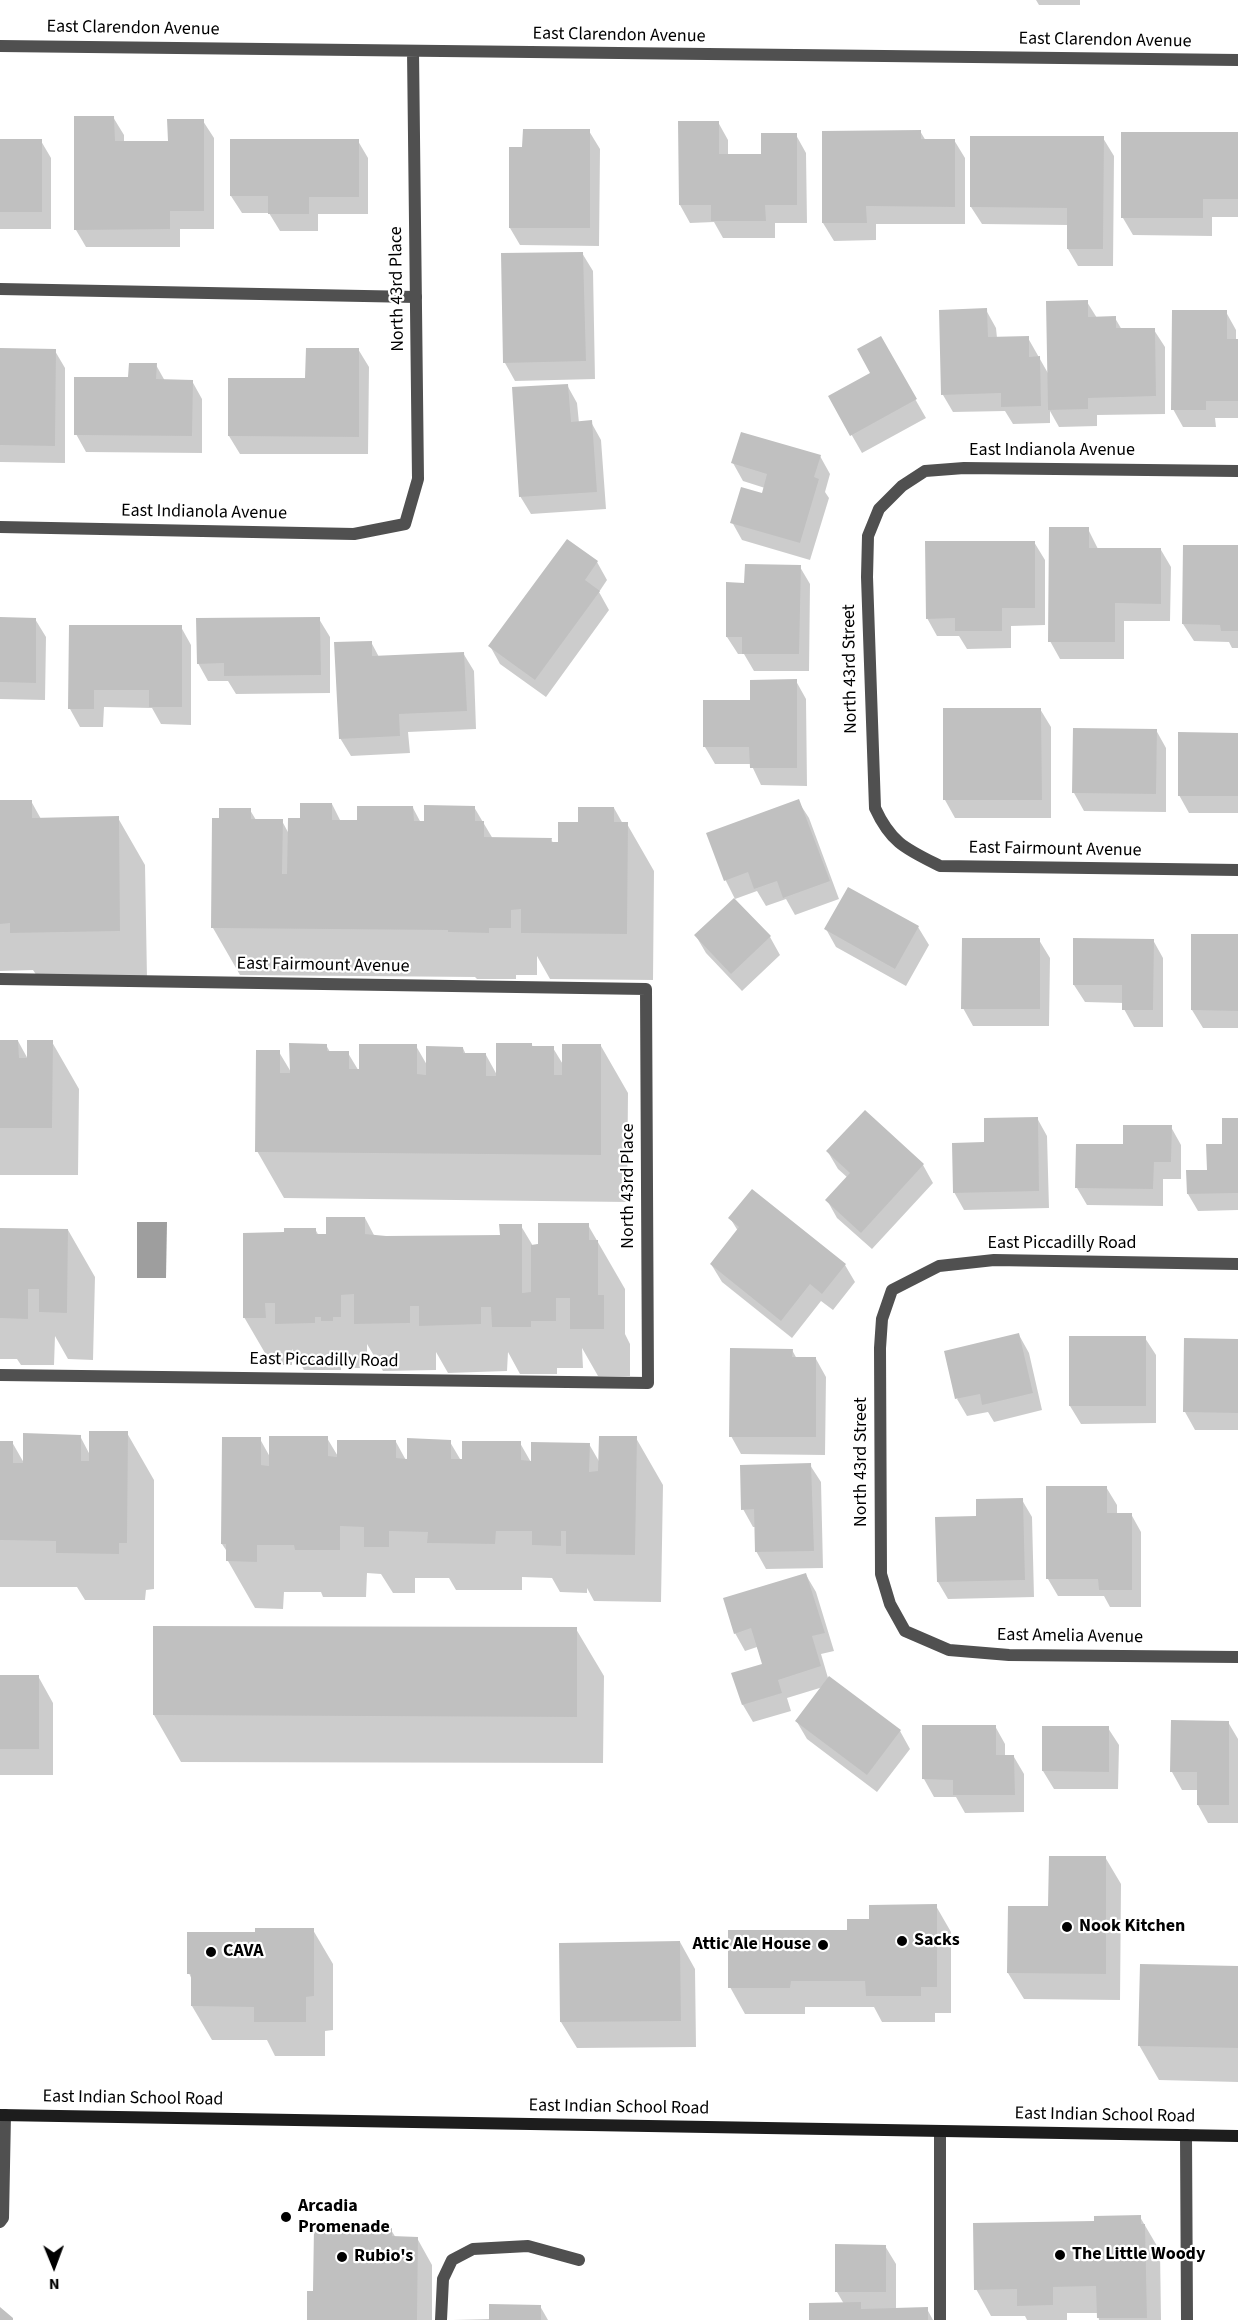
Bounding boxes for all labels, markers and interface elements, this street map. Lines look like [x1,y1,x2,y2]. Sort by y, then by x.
street label: East Clarendon Avenue [46,17,220,41]
street label: East Clarendon Avenue [532,24,706,48]
street label: East Clarendon Avenue [1018,29,1192,53]
street label: North 43rd Place [386,226,410,352]
street label: East Indianola Avenue [969,440,1135,462]
street label: East Indianola Avenue [121,501,287,525]
street label: North 43rd Street [839,604,863,734]
street label: East Fairmount Avenue [968,838,1142,862]
street label: East Fairmount Avenue [236,954,410,978]
street label: North 43rd Place [618,1123,640,1249]
street label: East Piccadilly Road [987,1233,1137,1255]
street label: East Piccadilly Road [249,1349,399,1373]
street label: North 43rd Street [851,1397,873,1527]
street label: East Amelia Avenue [997,1625,1143,1649]
place label: Nook Kitchen [1079,1916,1185,1938]
marker: Nook Kitchen [1060,1920,1074,1934]
place label: Sacks [914,1930,960,1952]
place label: Attic Ale House [693,1934,811,1956]
marker: Sacks [895,1934,909,1948]
marker: Attic Ale House [816,1938,830,1952]
place label: CAVA [223,1941,263,1963]
marker: CAVA [204,1945,218,1959]
street label: East Indian School Road [42,2087,224,2111]
street label: East Indian School Road [528,2096,710,2120]
street label: East Indian School Road [1014,2104,1196,2128]
place label: Arcadia Promenade [298,2196,390,2238]
marker: Arcadia Promenade [279,2210,293,2224]
north arrow [24,2236,84,2296]
place label: The Little Woody [1072,2244,1205,2266]
place label: Rubio's [354,2246,413,2268]
marker: The Little Woody [1053,2248,1067,2262]
marker: Rubio's [335,2250,349,2264]
text: N [49,2273,60,2295]

